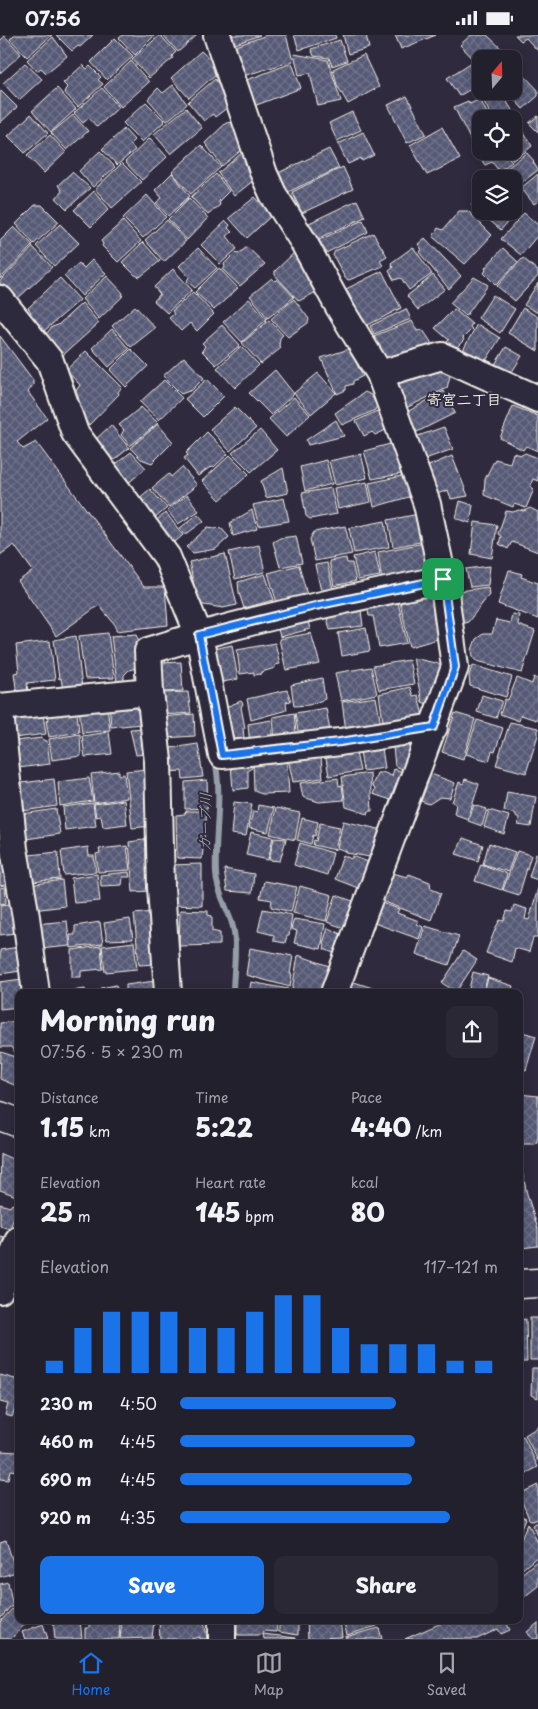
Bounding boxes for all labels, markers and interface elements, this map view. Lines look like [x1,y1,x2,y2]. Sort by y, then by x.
text: 07:56 [25,4,81,32]
north arrow [472,50,522,100]
map controls [472,50,522,220]
button: locate [472,110,522,160]
button: layers [472,170,522,220]
district label: 寄宮二丁目 [426,387,502,410]
pin [422,558,464,600]
icon: arrive [429,565,457,593]
water label: ガーブ川 [192,792,216,852]
text: Morning run [40,998,216,1041]
button: share [446,1006,498,1058]
text: 07:56 · 5 × 230 m [40,1039,183,1063]
text: Distance [40,1087,99,1108]
text: Time [195,1087,228,1108]
text: Pace [351,1087,382,1108]
text: 1.15 [40,1108,85,1146]
text: 5:22 [195,1108,253,1146]
text: 4:40 [351,1108,411,1146]
text: km [85,1121,110,1142]
text: /km [411,1121,442,1142]
text: Elevation [40,1172,100,1193]
text: Heart rate [195,1172,266,1193]
text: kcal [351,1172,379,1193]
text: 25 [40,1193,73,1231]
text: 145 [195,1193,241,1231]
text: 80 [351,1193,385,1231]
text: m [73,1206,91,1227]
text: bpm [241,1206,274,1227]
text: Elevation [40,1254,109,1278]
text: 117–121 m [424,1254,498,1278]
text: 230 m [40,1391,93,1415]
text: 4:50 [120,1391,157,1415]
text: 460 m [40,1429,93,1453]
text: 4:45 [120,1429,156,1453]
text: 690 m [40,1467,91,1491]
text: 4:45 [120,1467,156,1491]
text: 920 m [40,1505,91,1529]
text: 4:35 [120,1505,156,1529]
button: Save [40,1556,264,1614]
button: Share [274,1556,498,1614]
tab: Home [72,1649,110,1700]
tab: Map [254,1649,284,1700]
tab: Saved [427,1649,466,1700]

